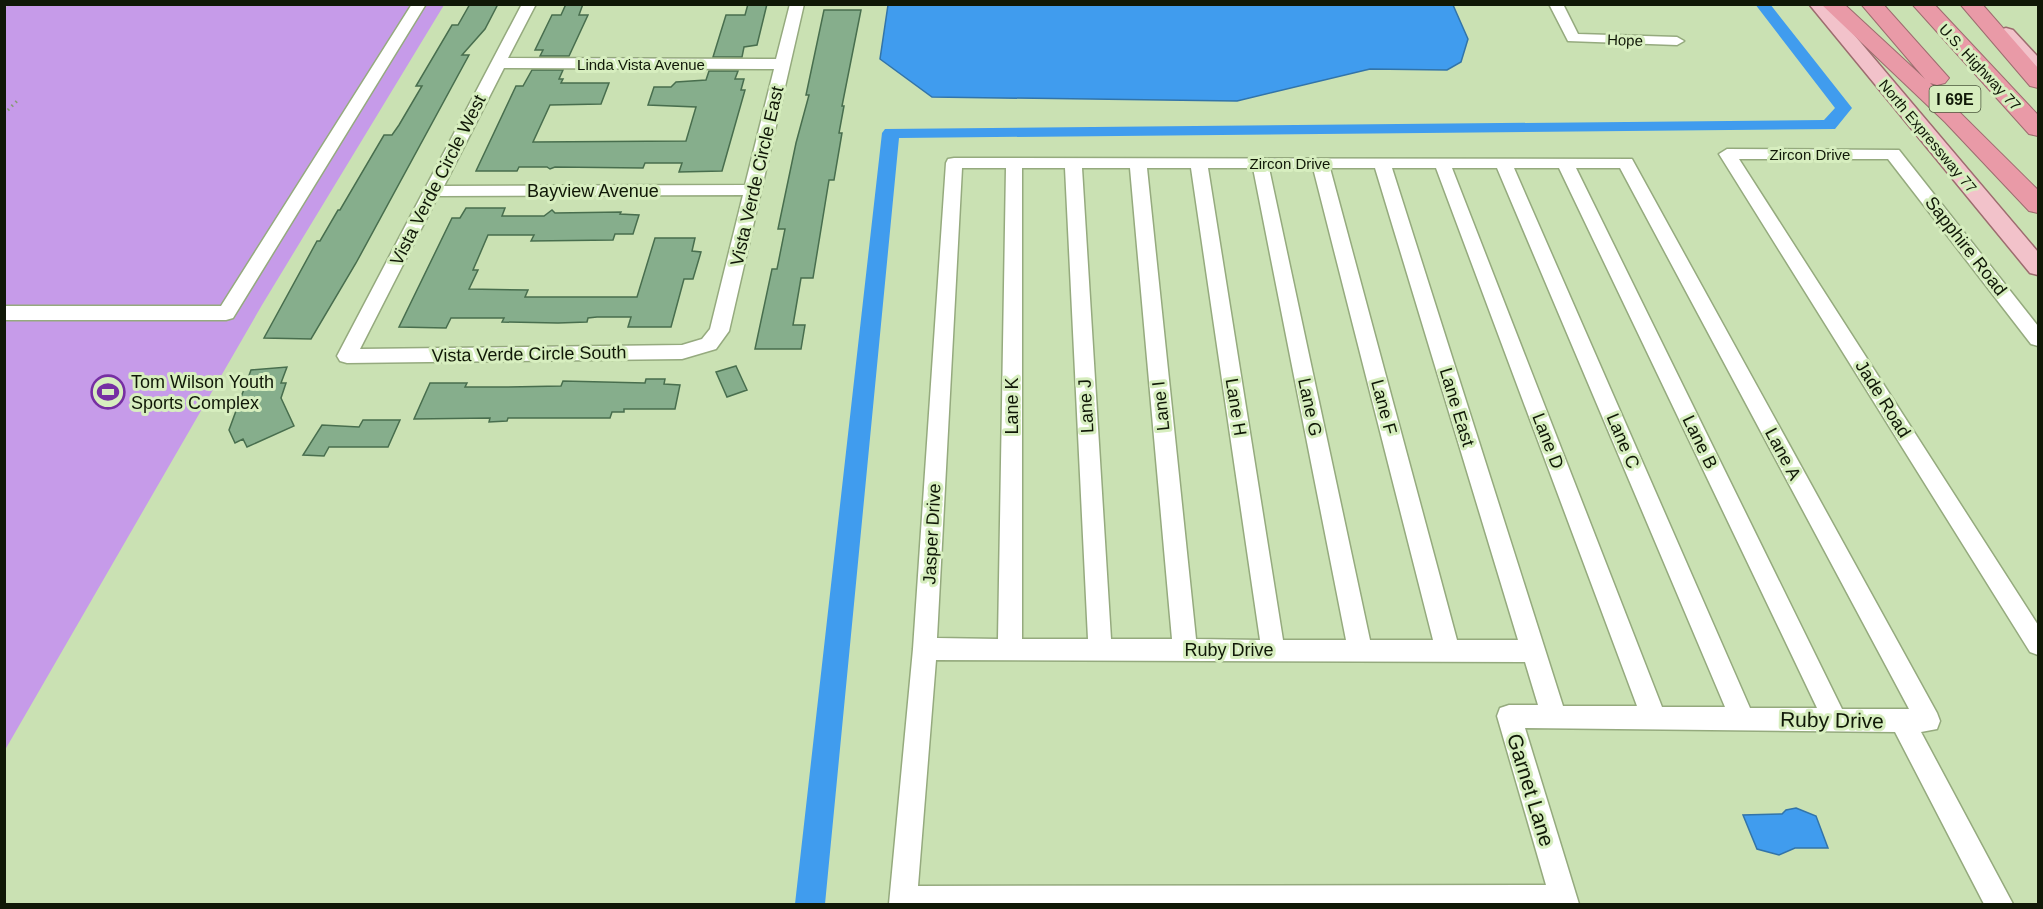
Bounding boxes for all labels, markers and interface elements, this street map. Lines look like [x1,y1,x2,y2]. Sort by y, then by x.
street label: U.S. Highway 77 [1936,20,2024,114]
street label: Hope [1607,31,1643,49]
street label: Linda Vista Avenue [577,56,705,73]
street label: North Expressway 77 [1876,76,1980,196]
street label: Vista Verde Circle East [727,84,787,268]
road number: I 69E [1930,86,1980,112]
street label: Vista Verde Circle West [386,92,490,268]
street label: Zircon Drive [1770,146,1850,163]
street label: Zircon Drive [1250,155,1330,172]
street label: Bayview Avenue [527,181,659,201]
street label: Sapphire Road [1921,193,2011,299]
street label: Vista Verde Circle South [431,342,627,366]
street label: Jade Road [1851,357,1915,441]
street label: Lane East [1436,365,1478,449]
place label: Tom Wilson Youth Sports Complex [131,372,274,413]
sports icon: Tom Wilson Youth Sports Complex [90,374,126,410]
street label: Lane G [1294,376,1326,438]
street label: Lane K [1002,377,1022,435]
street label: Lane H [1222,377,1250,437]
street label: Lane F [1367,377,1401,437]
street label: Lane J [1075,378,1097,434]
street label: Lane I [1148,380,1174,432]
street label: Lane D [1528,410,1568,472]
street label: Lane C [1602,410,1644,472]
street label: Lane B [1679,412,1721,472]
street label: Lane A [1761,425,1805,483]
street label: Jasper Drive [919,483,945,585]
street label: Ruby Drive [1184,640,1274,660]
street label: Ruby Drive [1780,708,1884,732]
street label: Garnet Lane [1503,731,1559,849]

